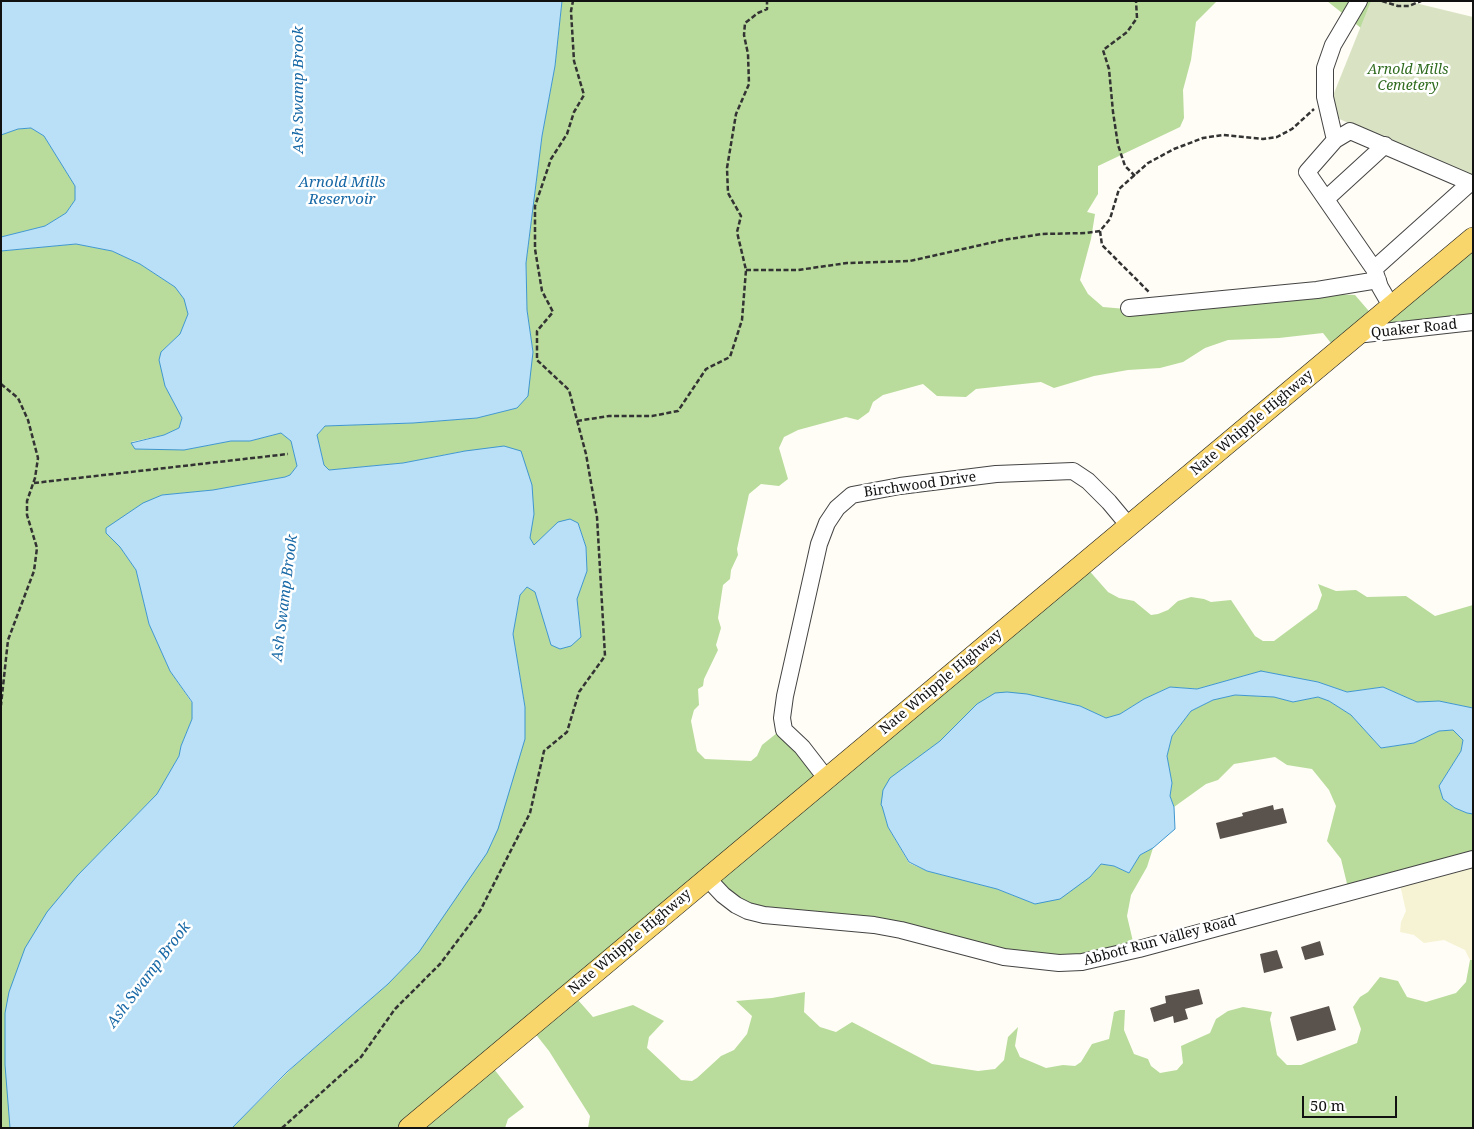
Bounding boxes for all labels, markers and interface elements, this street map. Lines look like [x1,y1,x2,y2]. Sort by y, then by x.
water label: Ash Swamp Brook [290,26,308,154]
park label: Arnold Mills Cemetery [1367,62,1449,94]
water label: Arnold Mills Reservoir [298,174,386,209]
street label: Quaker Road [1370,316,1458,342]
street label: Nate Whipple Highway [1187,367,1317,479]
street label: Birchwood Drive [863,469,977,501]
water label: Ash Swamp Brook [268,534,302,662]
street label: Nate Whipple Highway [876,626,1006,738]
street label: Nate Whipple Highway [565,886,695,998]
street label: Abbott Run Valley Road [1082,913,1238,969]
water label: Ash Swamp Brook [103,919,195,1031]
scale bar [1304,1086,1399,1118]
text: 50 m [1310,1095,1345,1115]

